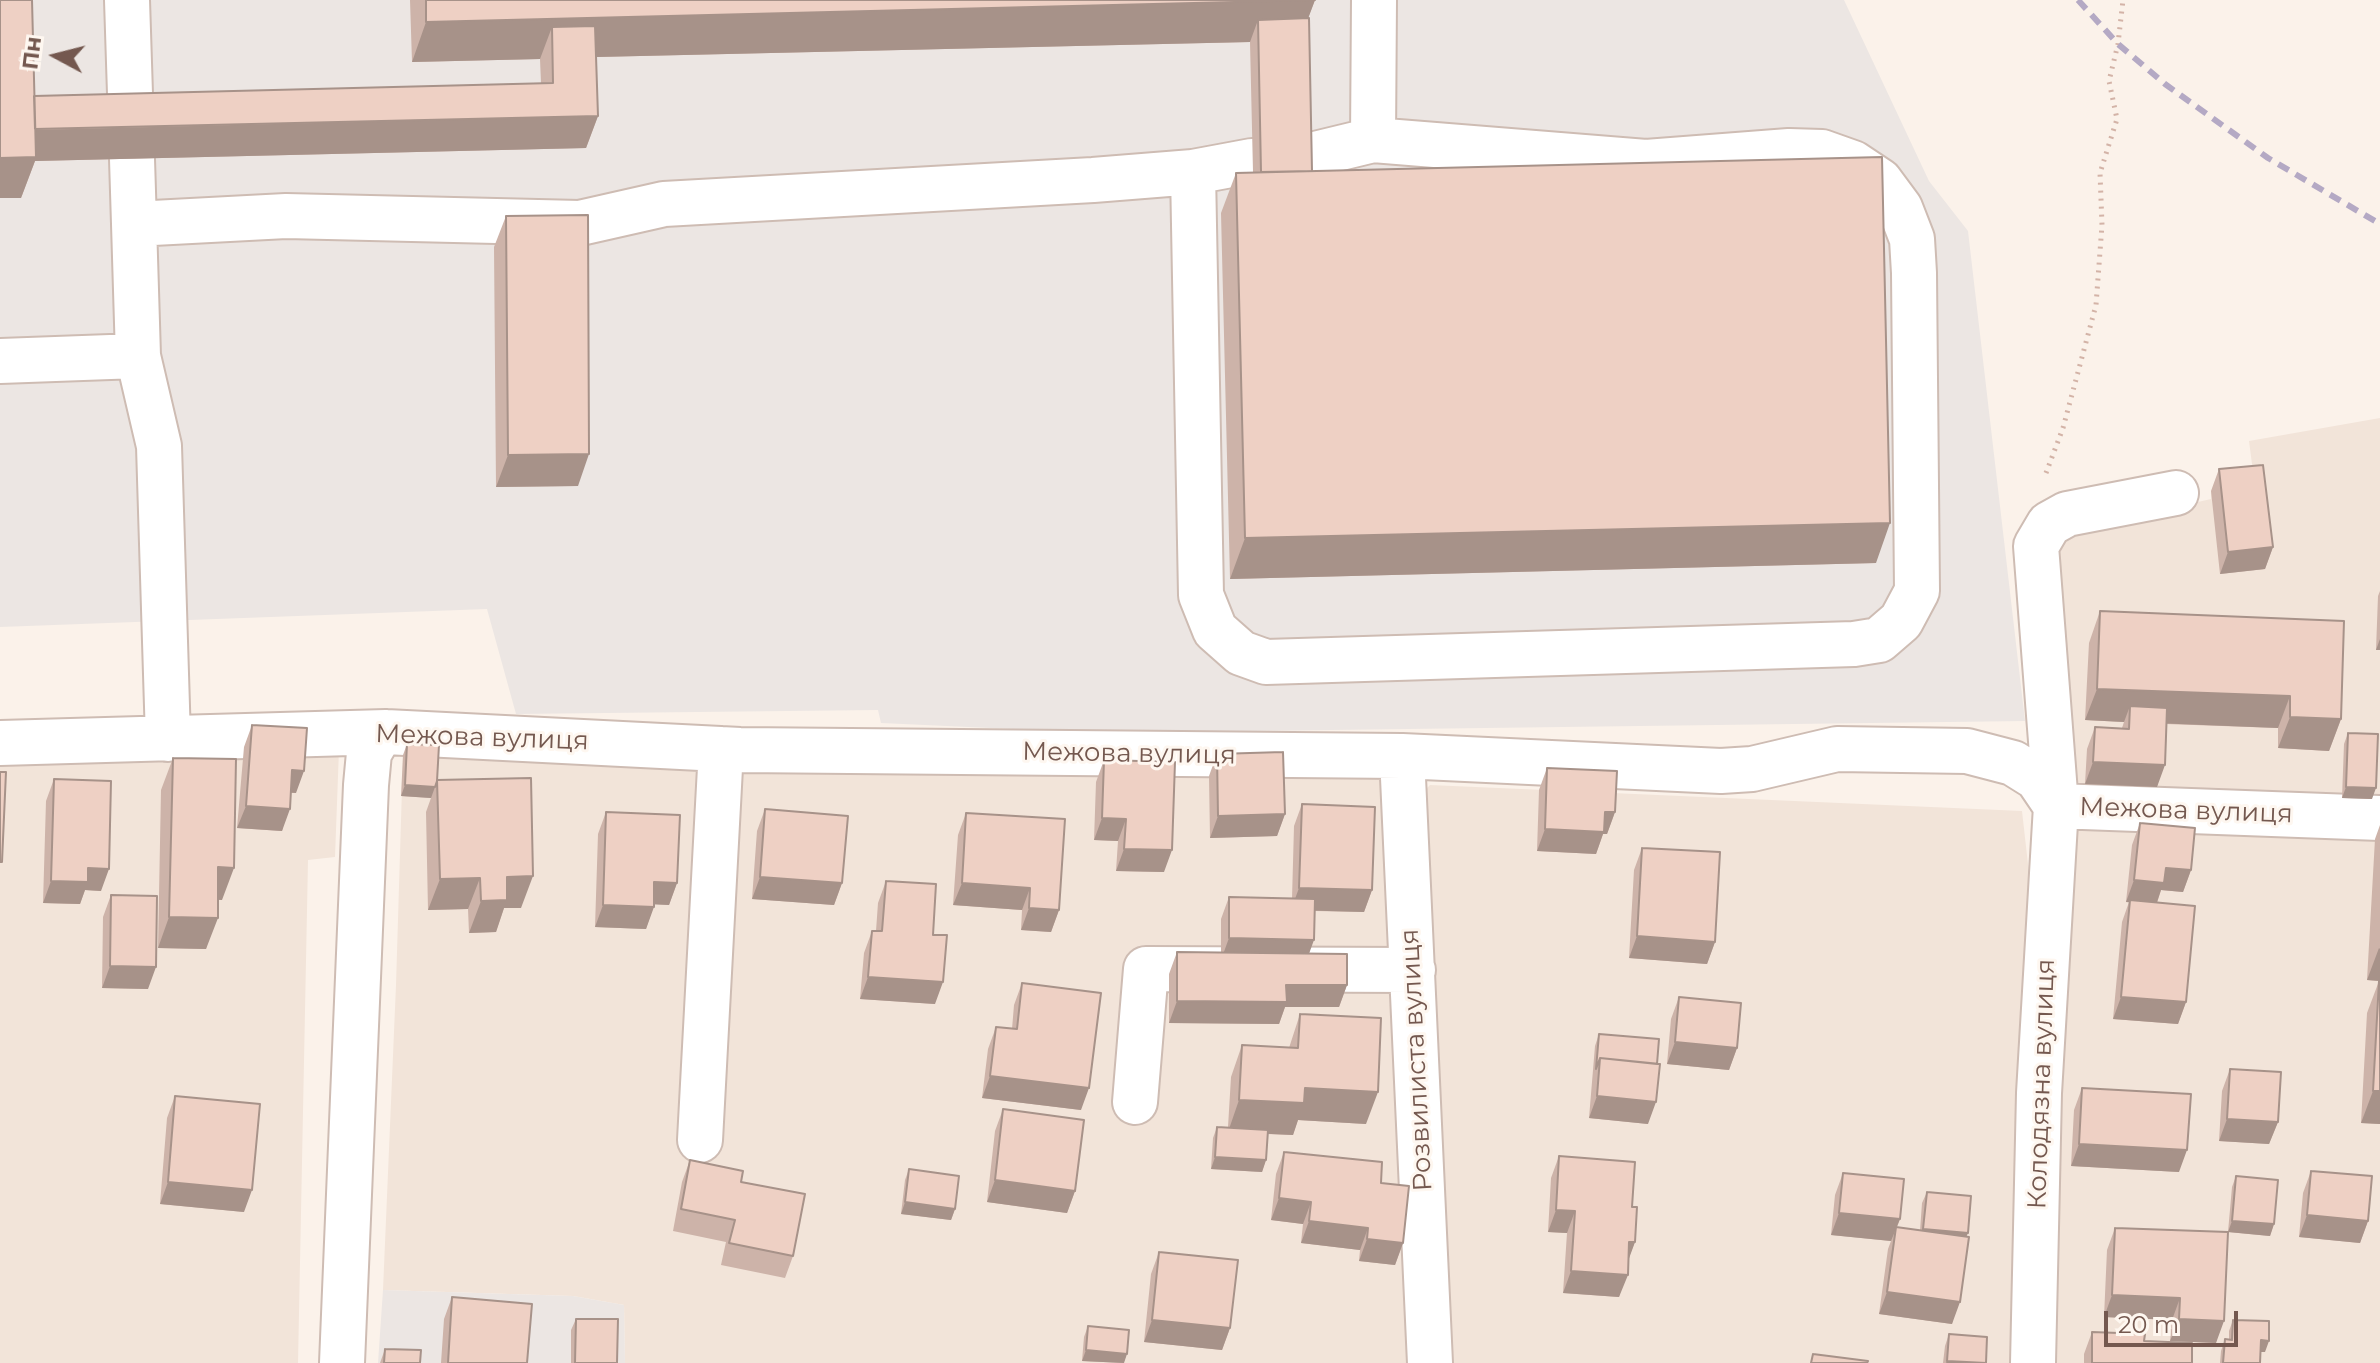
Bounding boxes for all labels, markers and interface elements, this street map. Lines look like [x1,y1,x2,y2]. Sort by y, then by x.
north arrow [16,16,96,96]
text: Пн [16,35,47,71]
street label: Межова вулиця [375,719,589,757]
street label: Межова вулиця [1022,737,1236,771]
street label: Межова вулиця [2079,792,2293,830]
street label: Розвилиста вулиця [1395,928,1439,1192]
street label: Колодязна вулиця [2022,958,2062,1210]
scale bar [2108,1295,2242,1345]
text: 20 m [2118,1310,2179,1339]

